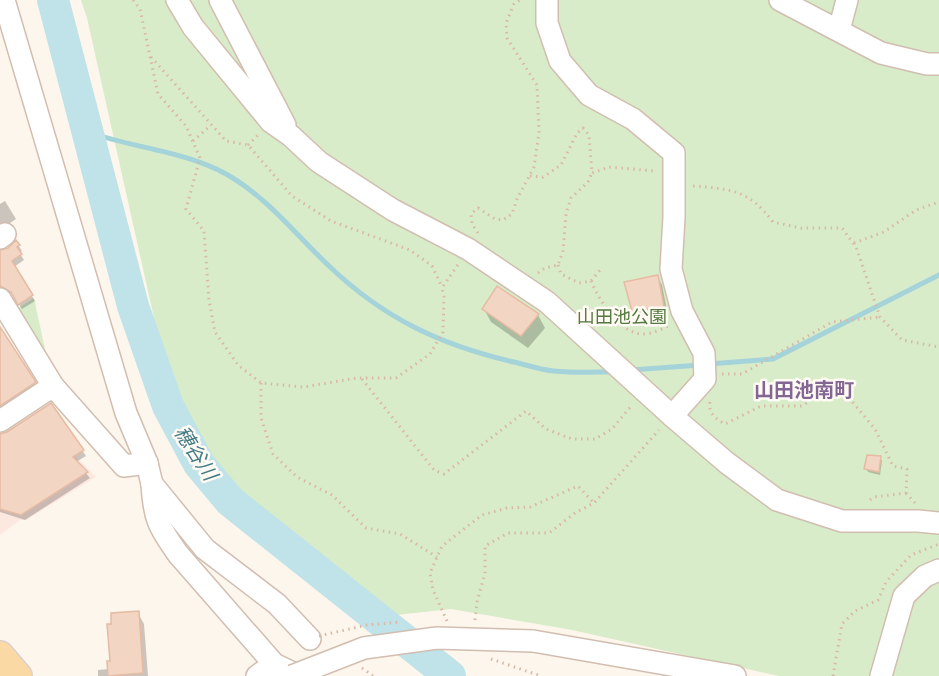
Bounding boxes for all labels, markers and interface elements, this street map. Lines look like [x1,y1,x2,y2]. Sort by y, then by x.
park label: 山田池公園 [577,306,667,328]
district label: 山田池南町 [754,378,854,402]
water label: 穂谷川 [170,421,223,486]

